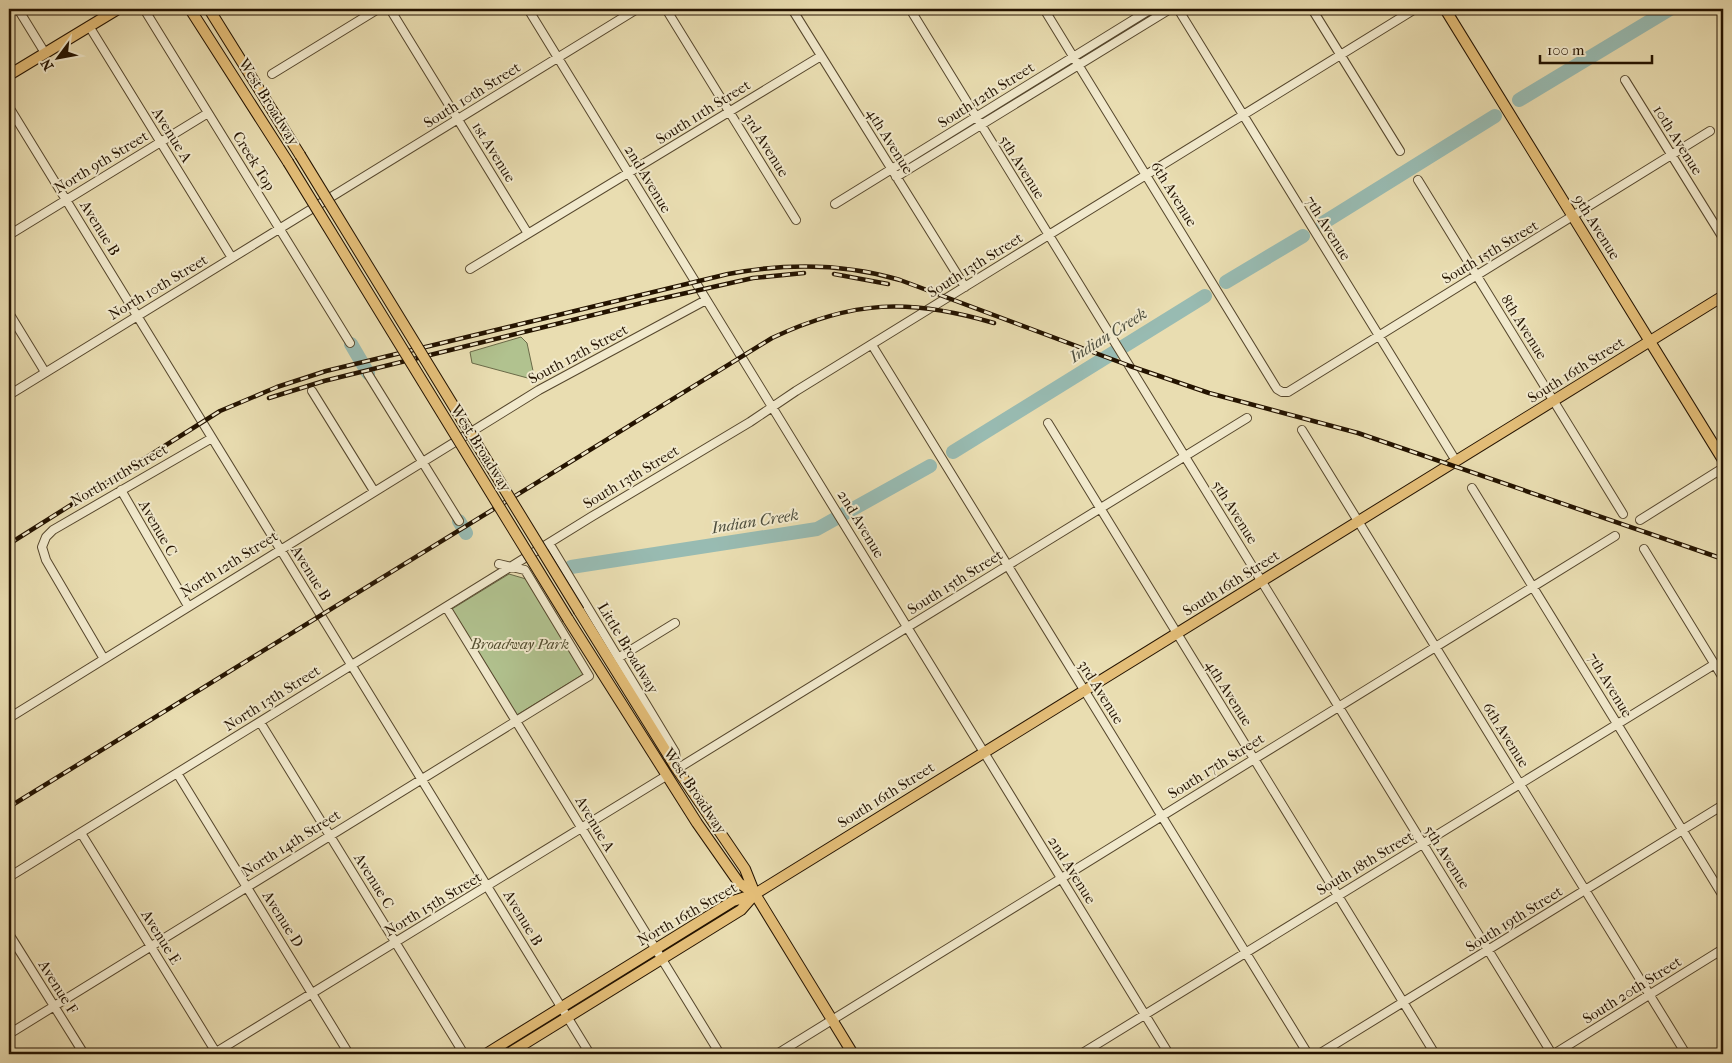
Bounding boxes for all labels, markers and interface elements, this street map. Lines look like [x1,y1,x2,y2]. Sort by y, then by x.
north arrow [32,32,82,82]
scale bar [1540,32,1652,64]
text: 100 m [1547,41,1585,59]
street label: West Broadway [234,54,304,150]
text: N [37,55,57,74]
street label: South 10th Street [420,58,524,132]
street label: South 12th Street [934,58,1038,132]
street label: South 11th Street [652,75,754,148]
street label: 10th Avenue [1649,102,1707,179]
street label: Avenue A [148,103,196,166]
street label: 4th Avenue [863,105,918,178]
street label: 3rd Avenue [739,110,793,181]
street label: 1st Avenue [468,118,520,186]
street label: North 9th Street [51,127,152,197]
street label: Creek Top [229,128,279,194]
street label: 5th Avenue [995,132,1049,203]
street label: 2nd Avenue [621,142,676,217]
street label: 6th Avenue [1147,158,1201,230]
street label: 9th Avenue [1570,191,1624,263]
street label: 7th Avenue [1301,192,1355,264]
street label: Avenue B [76,196,124,259]
street label: South 15th Street [1439,216,1542,288]
street label: South 13th Street [924,228,1026,301]
street label: North 10th Street [105,250,211,324]
street label: 8th Avenue [1497,291,1551,363]
water label: Indian Creek [1065,304,1150,367]
street label: South 12th Street [525,320,631,388]
street label: South 16th Street [1524,333,1628,407]
street label: West Broadway [446,400,516,496]
street label: North 11th Street [67,440,171,510]
street label: South 13th Street [580,441,683,513]
street label: 5th Avenue [1208,477,1262,548]
street label: 2nd Avenue [834,487,889,562]
street label: Avenue C [134,496,181,559]
water label: Indian Creek [709,505,800,537]
street label: North 12th Street [177,526,282,601]
street label: Avenue B [287,541,335,604]
street label: South 15th Street [904,545,1007,619]
street label: South 16th Street [1179,546,1283,620]
street label: Little Broadway [594,599,663,698]
park label: Broadway Park [470,635,569,653]
street label: 7th Avenue [1584,649,1637,721]
street label: 3rd Avenue [1074,657,1128,728]
street label: 4th Avenue [1202,657,1257,730]
street label: North 13th Street [221,661,324,735]
street label: 6th Avenue [1479,699,1533,771]
street label: South 17th Street [1165,729,1268,803]
street label: West Broadway [659,744,731,838]
street label: South 16th Street [834,758,938,832]
street label: Avenue A [571,792,619,855]
street label: North 14th Street [238,805,344,881]
street label: 5th Avenue [1420,822,1474,893]
street label: South 18th Street [1313,827,1417,899]
street label: 2nd Avenue [1044,833,1100,908]
street label: Avenue C [349,849,398,912]
street label: North 15th Street [381,868,486,940]
street label: North 16th Street [634,878,741,950]
street label: South 19th Street [1462,882,1566,956]
street label: Avenue B [499,886,547,949]
street label: Avenue D [258,887,307,951]
street label: Avenue E [137,906,185,968]
street label: South 20th Street [1579,952,1685,1028]
street label: Avenue F [34,956,81,1017]

